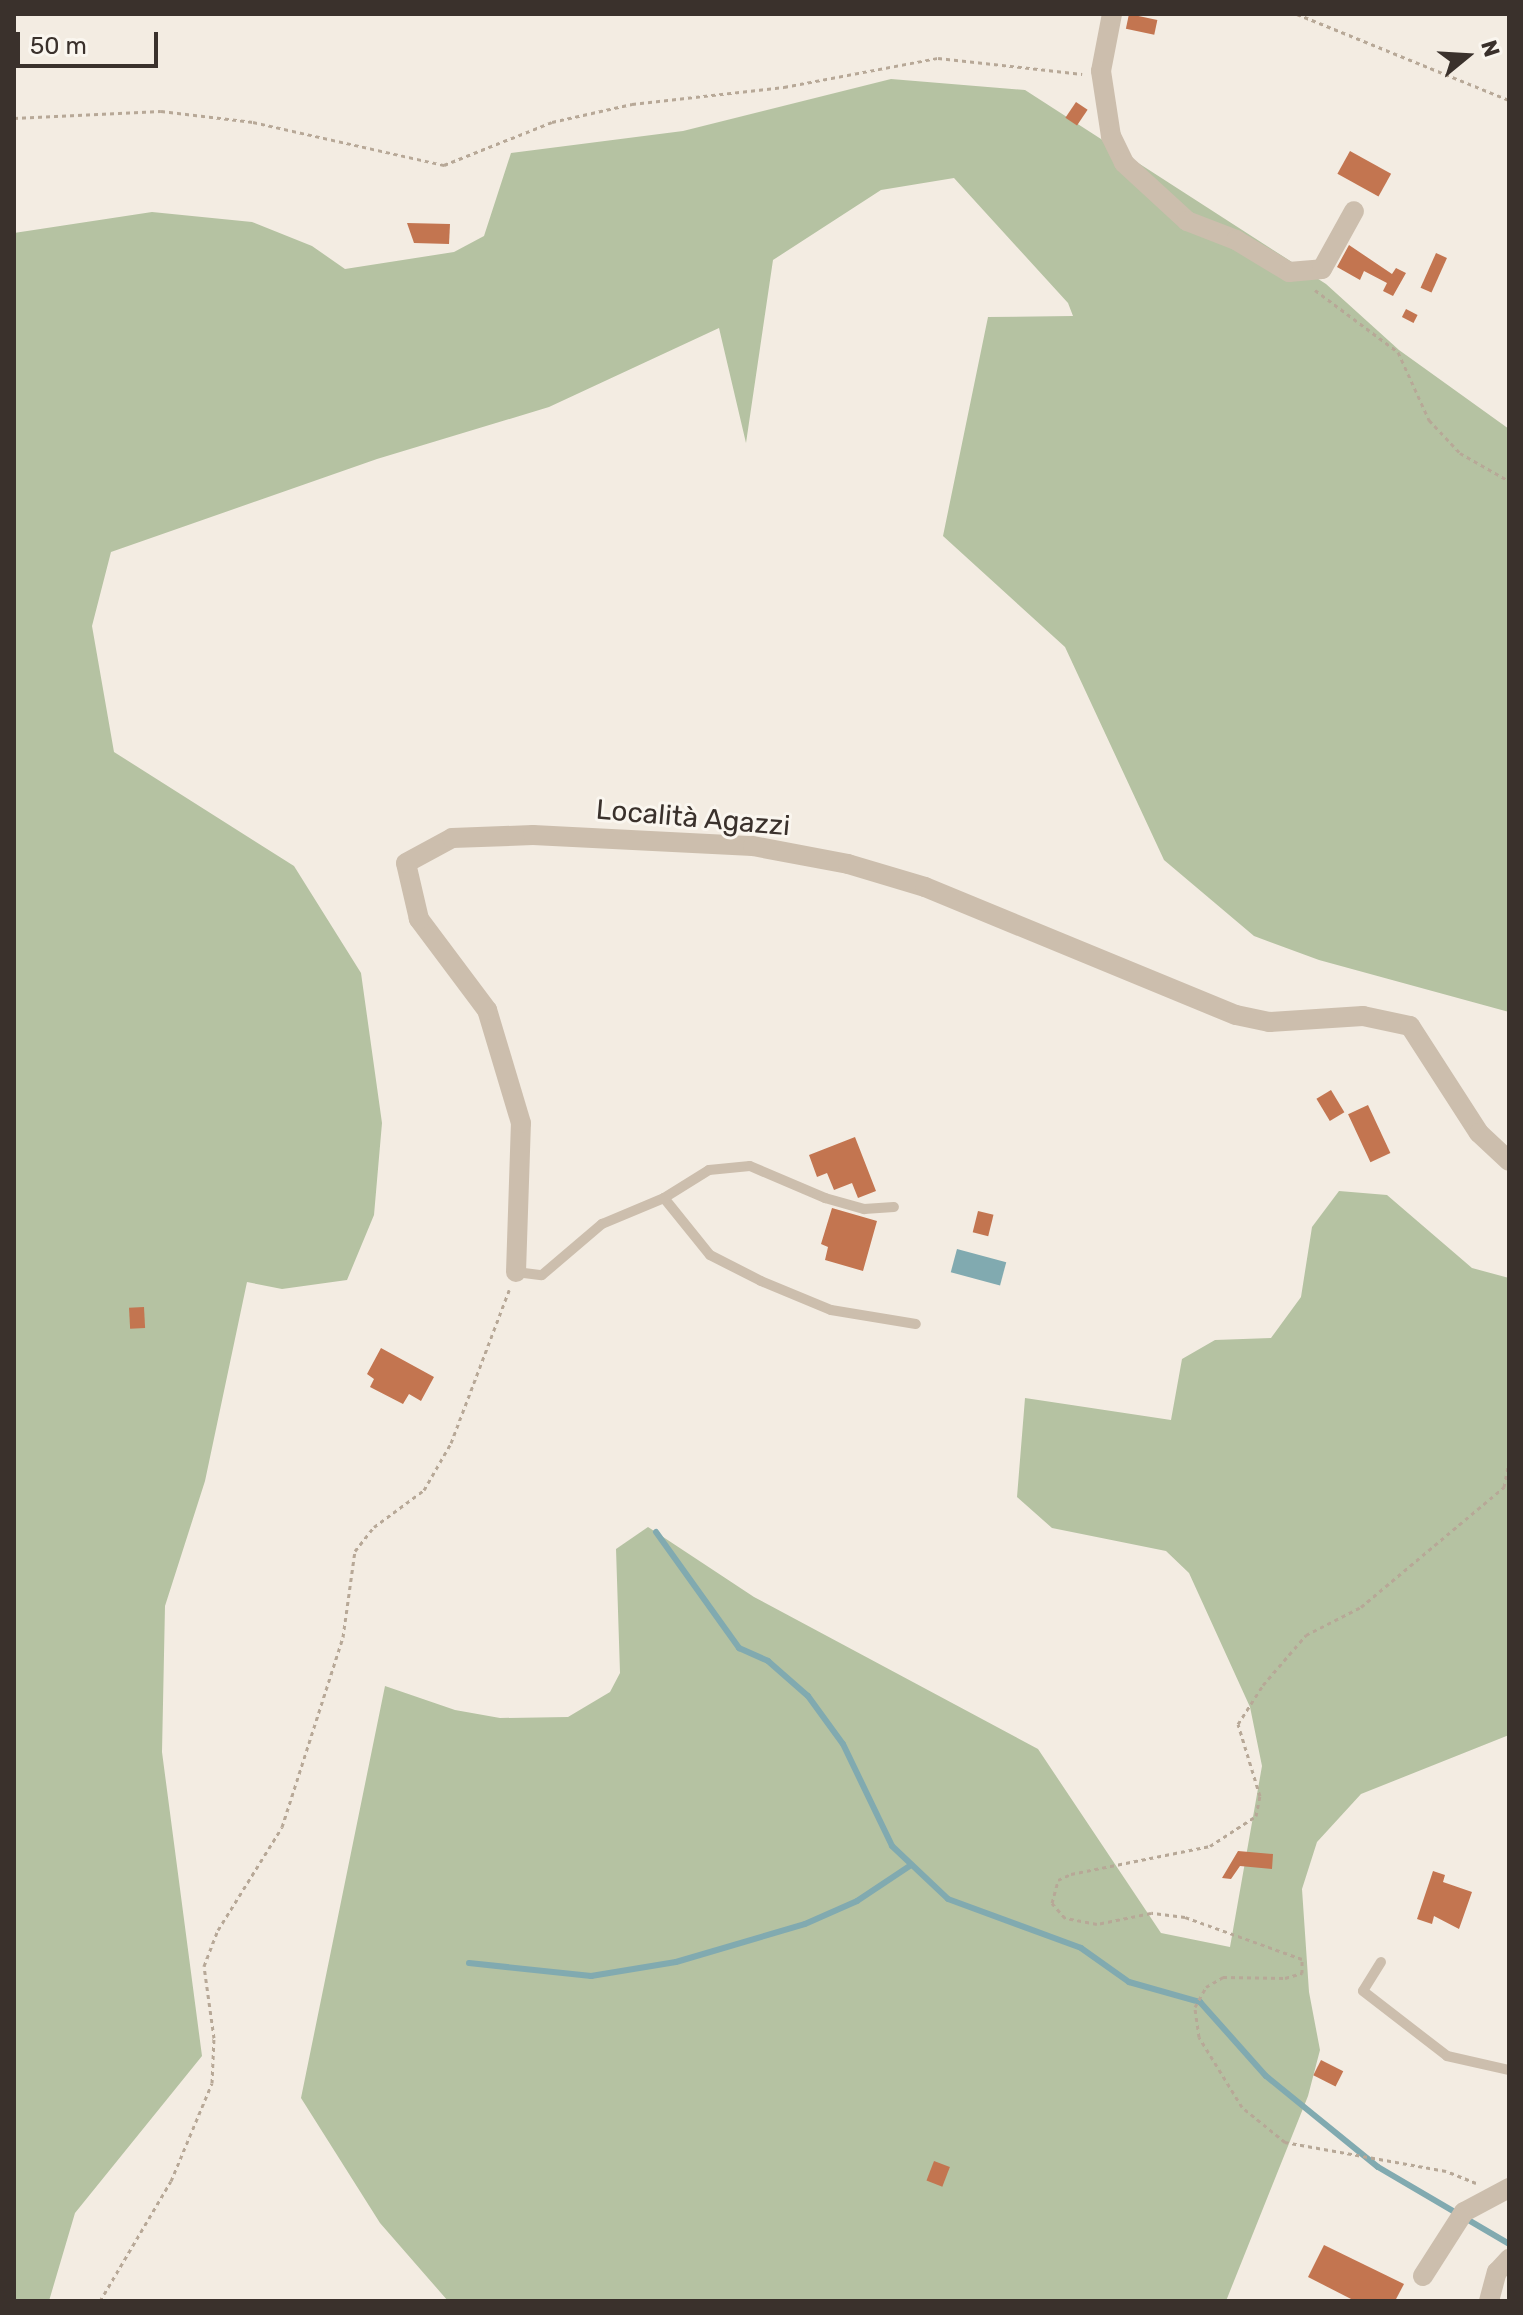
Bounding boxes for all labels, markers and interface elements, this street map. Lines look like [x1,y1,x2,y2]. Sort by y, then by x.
scale bar [20,16,162,66]
north arrow [1427,16,1507,96]
text: 50 m [30,32,87,60]
text: N [1475,37,1506,60]
street label: Località Agazzi [594,793,792,843]

